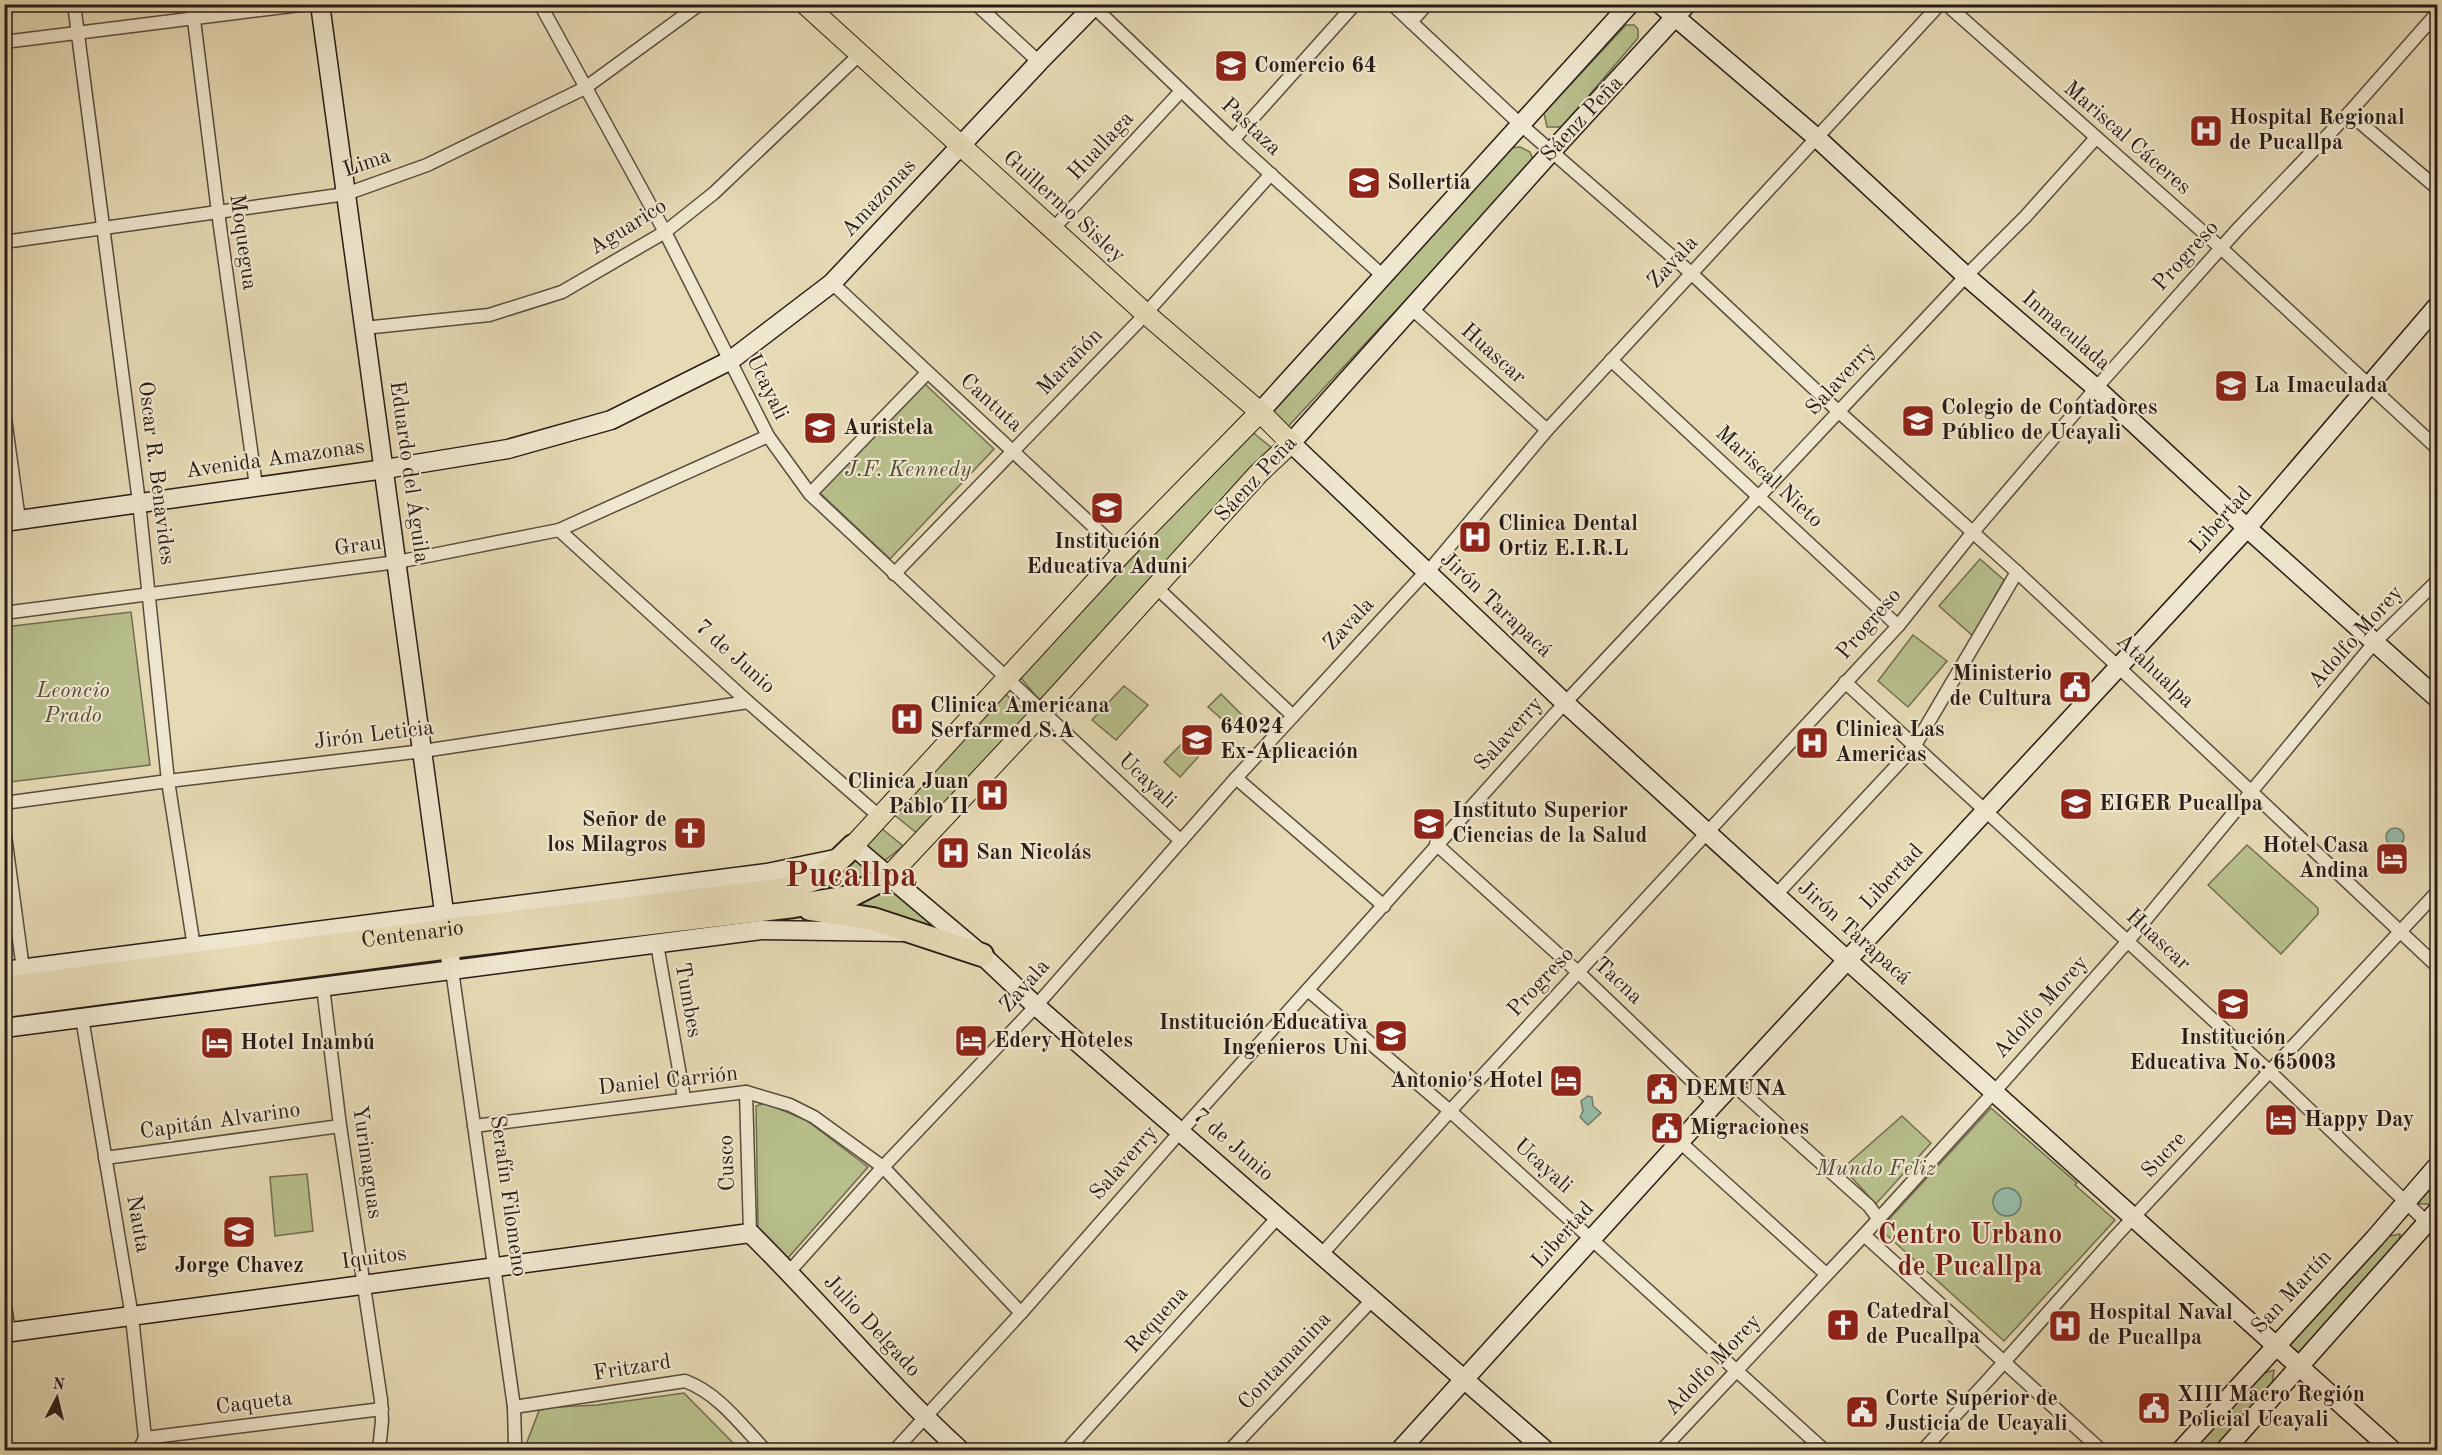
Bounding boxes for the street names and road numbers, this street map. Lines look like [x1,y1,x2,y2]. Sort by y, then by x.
street label: Sáenz Peña [1537,72,1627,166]
street label: Mariscal Cáceres [2059,77,2195,199]
street label: Pastaza [1217,94,1285,160]
street label: Huallaga [1064,107,1138,185]
street label: Lima [340,145,394,181]
street label: Guillermo Sisley [999,147,1130,268]
street label: Amazonas [838,155,920,241]
street label: Moquegua [225,193,261,292]
street label: Aguarico [585,195,671,259]
street label: Progreso [2149,217,2223,295]
street label: Zavala [1643,231,1703,293]
street label: Inmaculada [2018,287,2115,375]
street label: Huascar [1456,319,1530,389]
street label: Marañón [1033,324,1107,400]
street label: Salaverry [1802,338,1880,420]
street label: Ucayali [742,351,792,423]
street label: Cantuta [956,370,1027,437]
street label: Eduardo del Águila [385,379,436,565]
street label: Oscar R. Benavides [134,380,178,566]
street label: Mariscal Nieto [1711,422,1827,532]
street label: Sáenz Peña [1211,432,1301,526]
street label: Avenida Amazonas [184,436,366,482]
street label: Libertad [2186,482,2256,558]
street label: Grau [333,532,383,560]
street label: Jirón Tarapacá [1436,548,1556,662]
street label: Adolfo Morey [2304,581,2408,693]
street label: Progreso [1832,584,1906,664]
street label: Zavala [1319,593,1379,655]
street label: 7 de Junio [691,616,779,698]
street label: Atahualpa [2112,629,2198,713]
street label: Salaverry [1470,693,1548,775]
street label: Jirón Leticia [313,717,435,753]
street label: Ucayali [1114,749,1180,813]
street label: Libertad [1856,840,1928,914]
street label: Jirón Tarapacá [1793,877,1915,989]
street label: Huascar [2122,905,2194,975]
street label: Centenario [360,917,465,952]
street label: Progreso [1504,943,1578,1021]
street label: Adolfo Morey [1989,951,2093,1063]
street label: Tacna [1589,953,1647,1009]
street label: Zavala [996,955,1054,1017]
street label: Tumbes [671,961,705,1039]
street label: Daniel Carrión [597,1063,739,1099]
street label: Capitán Alvarino [138,1099,302,1143]
street label: Yurimaguas [348,1104,386,1220]
street label: 7 de Junio [1188,1104,1278,1186]
street label: Serafín Filomeno [486,1114,530,1278]
street label: Salaverry [1086,1121,1162,1205]
street label: Sucre [2137,1128,2191,1182]
street label: Cusco [715,1134,739,1192]
street label: Ucayali [1510,1134,1576,1198]
street label: Nauta [122,1193,154,1255]
street label: Libertad [1528,1197,1598,1273]
street label: Iquitos [340,1243,408,1273]
street label: San Martín [2248,1246,2336,1338]
street label: Julio Delgado [819,1271,925,1381]
street label: Requena [1122,1282,1193,1358]
street label: Contamanina [1234,1308,1336,1414]
street label: Adolfo Morey [1661,1310,1765,1420]
street label: Fritzard [591,1351,673,1385]
street label: Caqueta [214,1387,294,1419]

